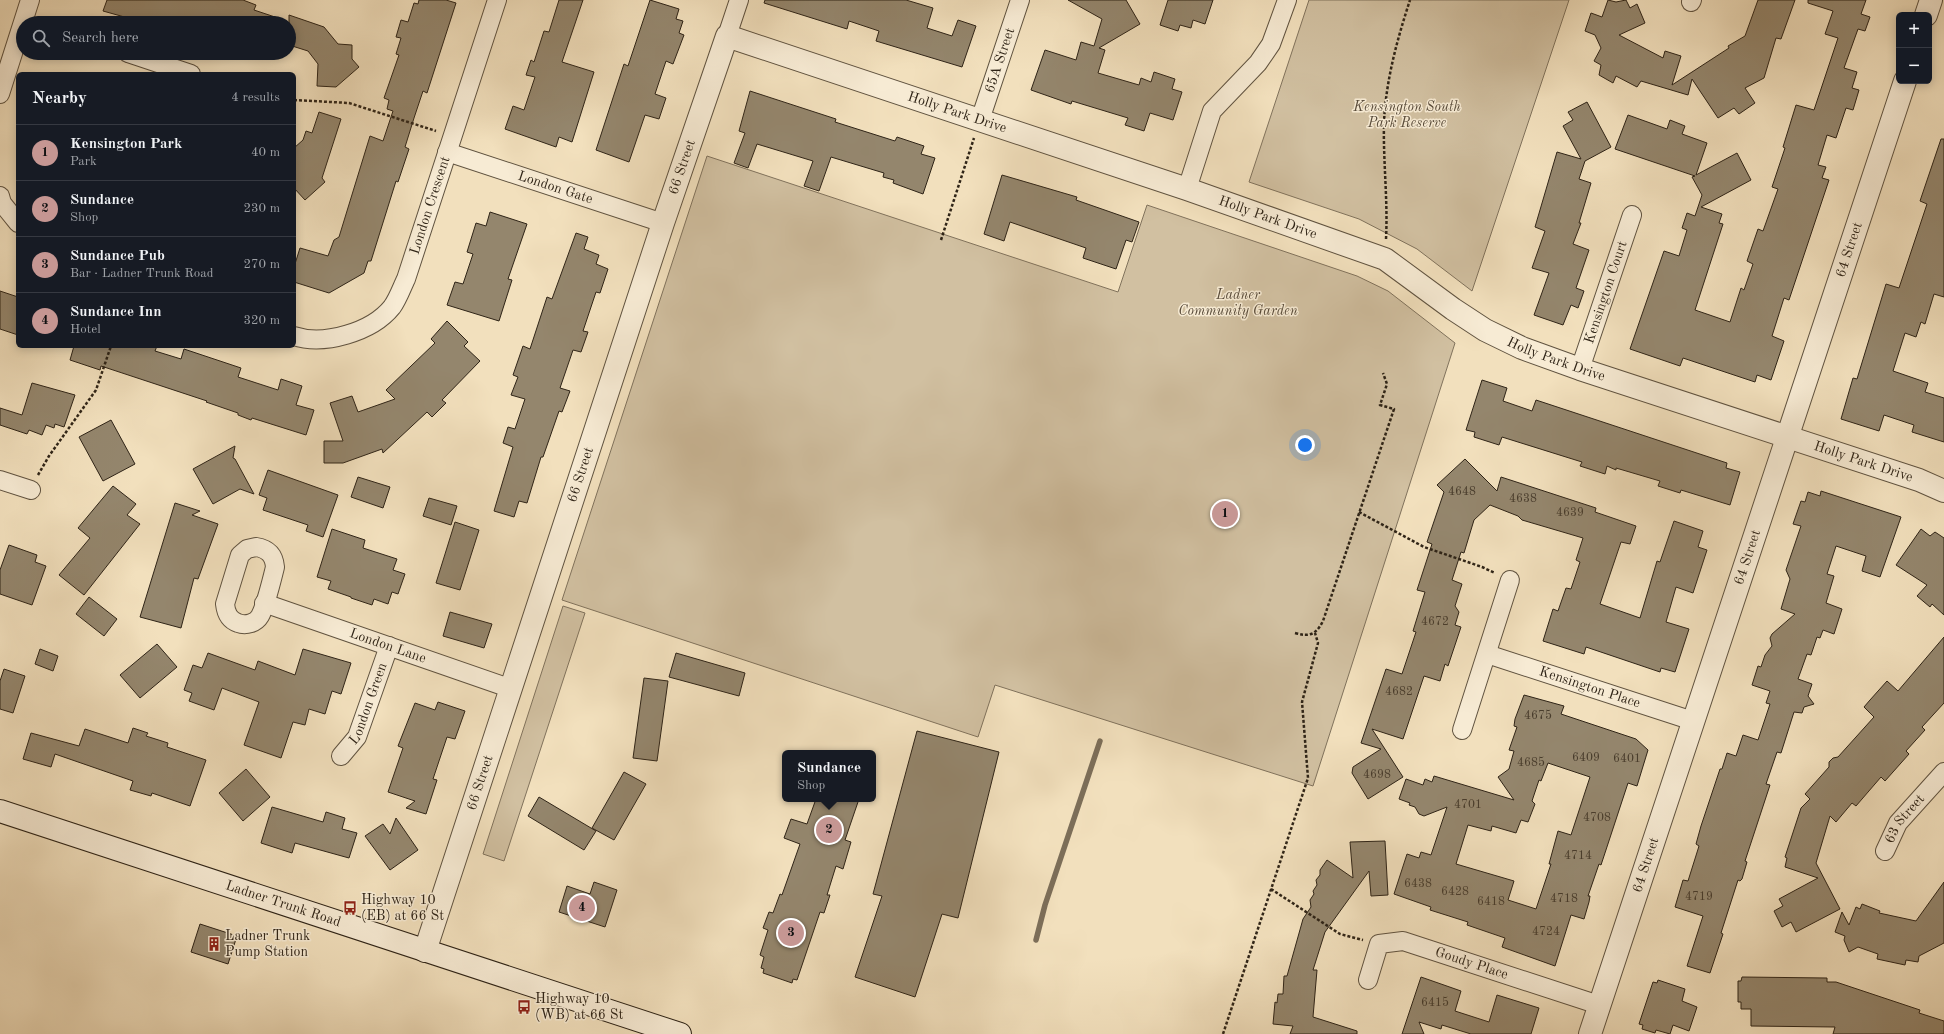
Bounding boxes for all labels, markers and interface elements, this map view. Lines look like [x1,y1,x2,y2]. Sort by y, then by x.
map controls [1896,12,1932,84]
button: + [1896,12,1932,48]
search box [16,16,296,60]
street label: 65A Street [983,26,1017,95]
icon: search [30,27,52,49]
text: Search here [62,31,139,46]
button: − [1896,48,1932,84]
text: Nearby [32,90,87,107]
street label: Holly Park Drive [906,90,1008,135]
text: 4 results [231,91,280,104]
park label: Kensington South Park Reserve [1352,100,1461,130]
text: Kensington Park [70,137,182,152]
street label: 66 Street [666,138,698,196]
text: 1 [41,146,49,159]
text: 40 m [251,146,280,159]
street label: London Crescent [407,154,453,256]
text: Park [70,155,97,168]
street label: London Gate [516,169,595,206]
text: Sundance [70,193,134,208]
street label: Holly Park Drive [1217,194,1319,241]
text: 2 [41,202,49,215]
text: 230 m [243,202,280,215]
text: Shop [70,211,98,224]
street label: 64 Street [1834,220,1865,279]
street label: Kensington Court [1582,239,1630,345]
text: Sundance Pub [70,249,165,264]
text: 3 [41,258,49,271]
text: 270 m [243,258,280,271]
text: Bar · Ladner Trunk Road [70,267,213,280]
park label: Ladner Community Garden [1178,288,1298,319]
text: Sundance Inn [70,305,162,320]
text: 4 [41,314,49,327]
text: 320 m [243,314,280,327]
text: Hotel [70,323,101,336]
street label: Holly Park Drive [1505,335,1607,384]
your location [1295,435,1315,455]
street label: Holly Park Drive [1812,439,1915,485]
street label: 66 Street [565,445,596,504]
house number: 4648 [1448,486,1476,498]
house number: 4638 [1509,493,1537,505]
pin: 1 [1212,499,1238,529]
house number: 4639 [1556,507,1584,519]
street label: 64 Street [1732,528,1763,587]
house number: 4672 [1421,616,1449,628]
street label: London Lane [348,626,428,666]
street label: London Green [347,661,390,747]
street label: Kensington Place [1537,664,1642,710]
house number: 4682 [1385,686,1413,698]
house number: 4675 [1524,709,1552,722]
popup [782,750,876,802]
house number: 6409 [1572,752,1600,764]
street label: 66 Street [464,753,496,812]
house number: 6401 [1613,753,1641,765]
house number: 4685 [1517,756,1545,769]
text: Sundance [797,761,861,776]
house number: 4698 [1363,769,1391,781]
text: Shop [797,779,825,792]
street label: 63 Street [1883,792,1927,845]
house number: 4701 [1454,799,1482,811]
house number: 4708 [1583,812,1611,824]
pin: 2 [816,815,842,845]
street label: 64 Street [1630,835,1662,894]
house number: 4714 [1564,850,1592,862]
street label: Ladner Trunk Road [224,878,343,929]
house number: 6438 [1404,878,1432,890]
house number: 6428 [1441,886,1469,898]
house number: 4719 [1685,891,1713,903]
place label: Highway 10 (EB) at 66 St [361,893,444,923]
pin: 4 [569,893,595,923]
house number: 4718 [1550,893,1578,905]
house number: 6418 [1477,896,1505,908]
bus stop icon: Highway 10 (EB) at 66 St [342,900,358,916]
pin: 3 [778,918,804,948]
house number: 4724 [1532,926,1560,938]
place label: Ladner Trunk Pump Station [225,929,310,959]
building icon: Ladner Trunk Pump Station [206,936,222,952]
street label: Goudy Place [1433,945,1510,982]
place label: Highway 10 (WB) at 66 St [535,992,623,1022]
house number: 6415 [1421,996,1449,1009]
bus stop icon: Highway 10 (WB) at 66 St [516,999,532,1015]

